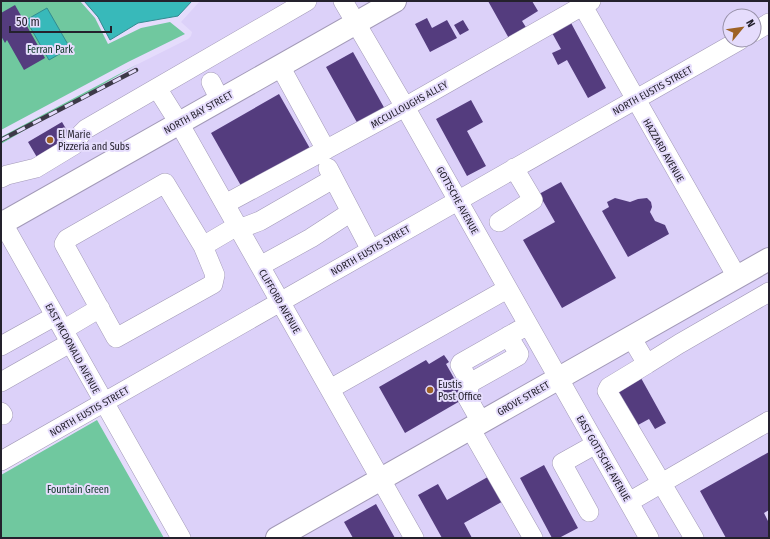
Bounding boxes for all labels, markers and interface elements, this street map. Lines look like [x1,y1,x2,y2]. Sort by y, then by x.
scale bar [10,8,111,34]
north arrow [722,8,762,48]
text: 50 m [16,15,40,29]
text: N [743,17,758,29]
park label: Ferran Park [27,44,73,56]
street label: NORTH EUSTIS STREET [611,64,695,118]
street label: MCCULLOUGHS ALLEY [369,79,450,131]
street label: NORTH BAY STREET [162,89,235,137]
street label: HAZZARD AVENUE [640,117,686,185]
place label: El Marie Pizzeria and Subs [58,129,129,153]
marker: El Marie Pizzeria and Subs [45,135,55,145]
street label: GOTTSCHE AVENUE [434,165,481,237]
street label: NORTH EUSTIS STREET [329,223,412,278]
street label: CLIFFORD AVENUE [256,267,303,336]
street label: EAST MCDONALD AVENUE [42,301,102,396]
place label: Eustis Post Office [438,379,482,403]
street label: GROVE STREET [495,379,552,419]
street label: NORTH EUSTIS STREET [48,384,131,439]
marker: Eustis Post Office [425,385,435,395]
street label: EAST GOTTSCHE AVENUE [574,413,633,504]
park label: Fountain Green [47,484,109,496]

